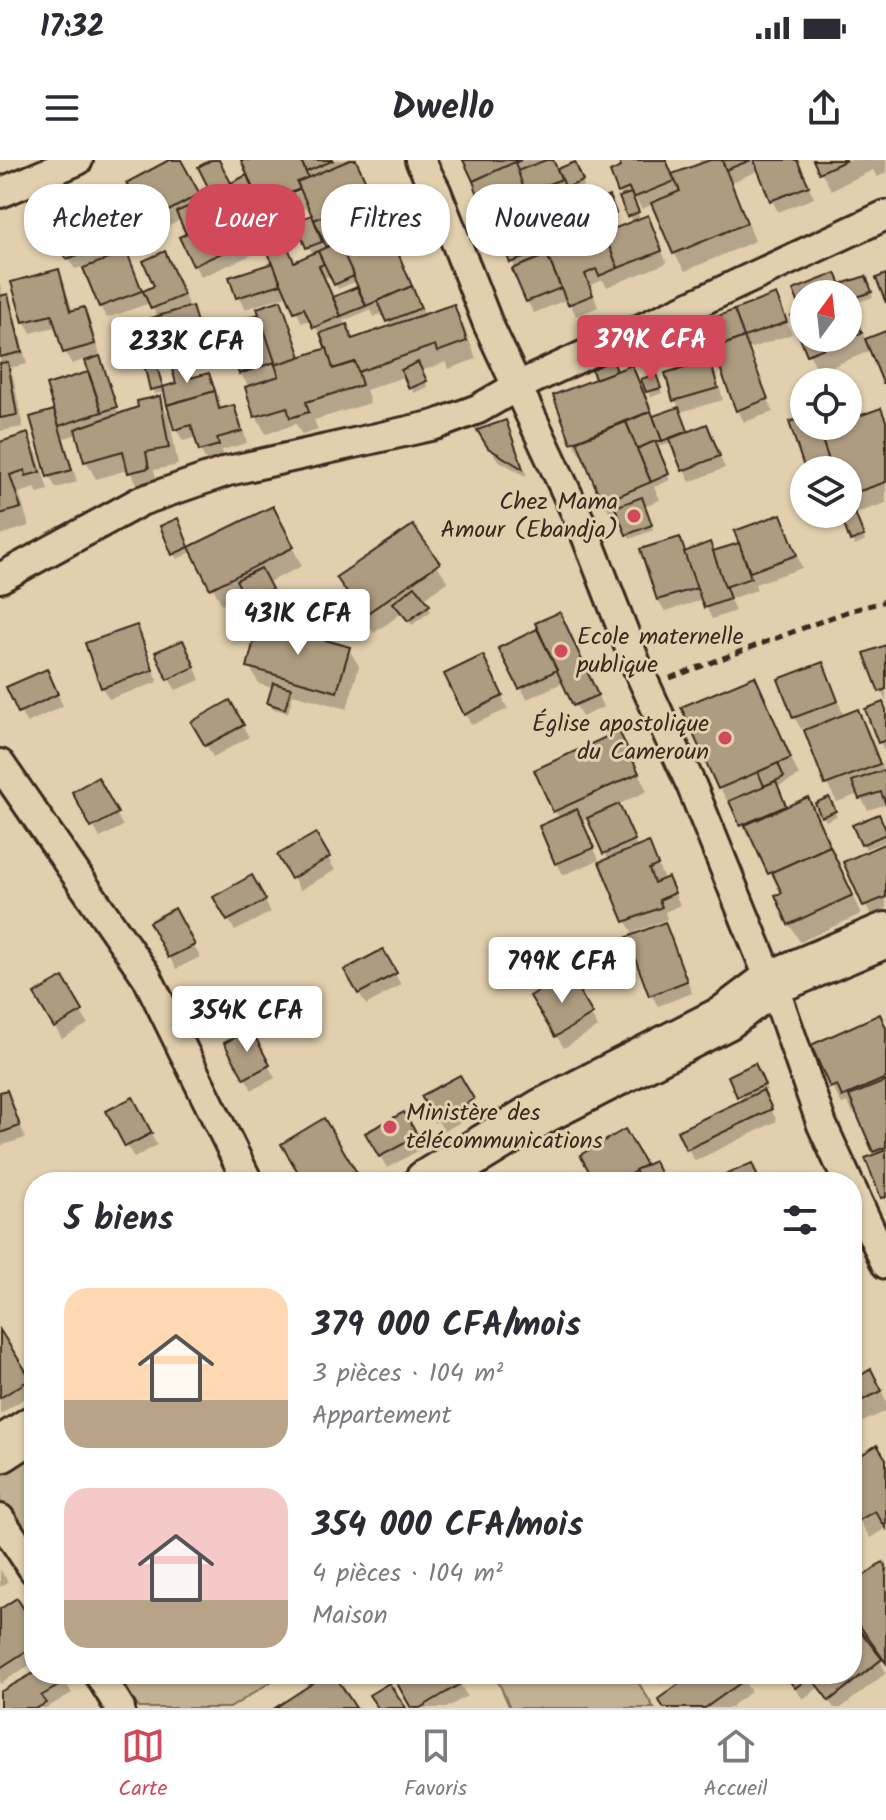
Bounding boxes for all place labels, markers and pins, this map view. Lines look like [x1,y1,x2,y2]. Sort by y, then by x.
pin: 379K CFA [568,315,734,383]
pin: 233K CFA [104,317,270,385]
place label: Chez Mama Amour (Ebandja) [441,483,618,550]
marker: Chez Mama Amour (Ebandja) [625,507,643,525]
pin: 431K CFA [215,589,381,657]
place label: Ecole maternelle publique [576,618,744,685]
marker: Ecole maternelle publique [552,642,570,660]
place label: Église apostolique du Cameroun [532,705,709,772]
marker: Église apostolique du Cameroun [716,729,734,747]
pin: 799K CFA [479,937,645,1005]
pin: 354K CFA [164,986,330,1054]
place label: Ministère des télécommunications [406,1094,603,1161]
marker: Ministère des télécommunications [381,1118,399,1136]

